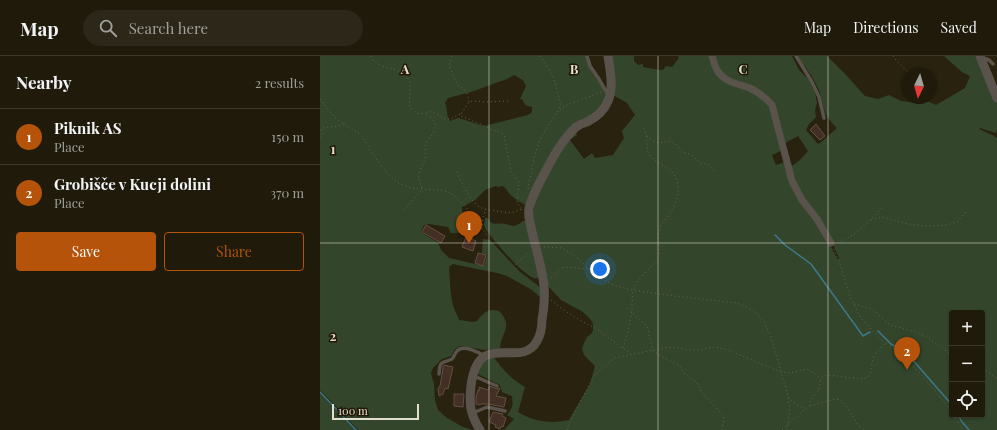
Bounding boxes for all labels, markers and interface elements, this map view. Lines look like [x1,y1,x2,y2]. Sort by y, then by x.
search box [83,10,363,46]
text: Map [20,15,59,41]
icon: search [97,17,119,39]
text: Search here [129,18,208,38]
text: Map [804,18,831,37]
text: Directions [853,18,919,37]
text: Saved [941,18,977,37]
text: A [400,60,410,77]
text: B [570,60,579,77]
text: C [738,60,748,77]
north arrow [901,68,937,104]
text: Nearby [16,71,71,93]
text: 2 results [255,74,304,91]
text: Piknik AS [54,118,121,138]
text: 1 [27,128,31,145]
text: 150 m [271,128,304,145]
text: Place [54,138,85,155]
text: 1 [331,140,336,157]
text: Grobišče v Kucji dolini [54,174,211,194]
text: 2 [26,184,32,201]
text: 370 m [270,184,304,201]
text: Place [54,194,85,211]
pin: 1 [456,211,482,244]
button: Save [16,232,156,271]
button: Share [164,232,304,271]
your location [590,259,610,279]
map controls [949,310,985,418]
button: + [949,310,985,346]
text: 2 [330,327,337,344]
pin: 2 [894,337,920,370]
button: − [949,346,985,382]
button: locate [949,382,985,418]
scale bar [332,402,419,421]
text: 100 m [338,403,368,418]

